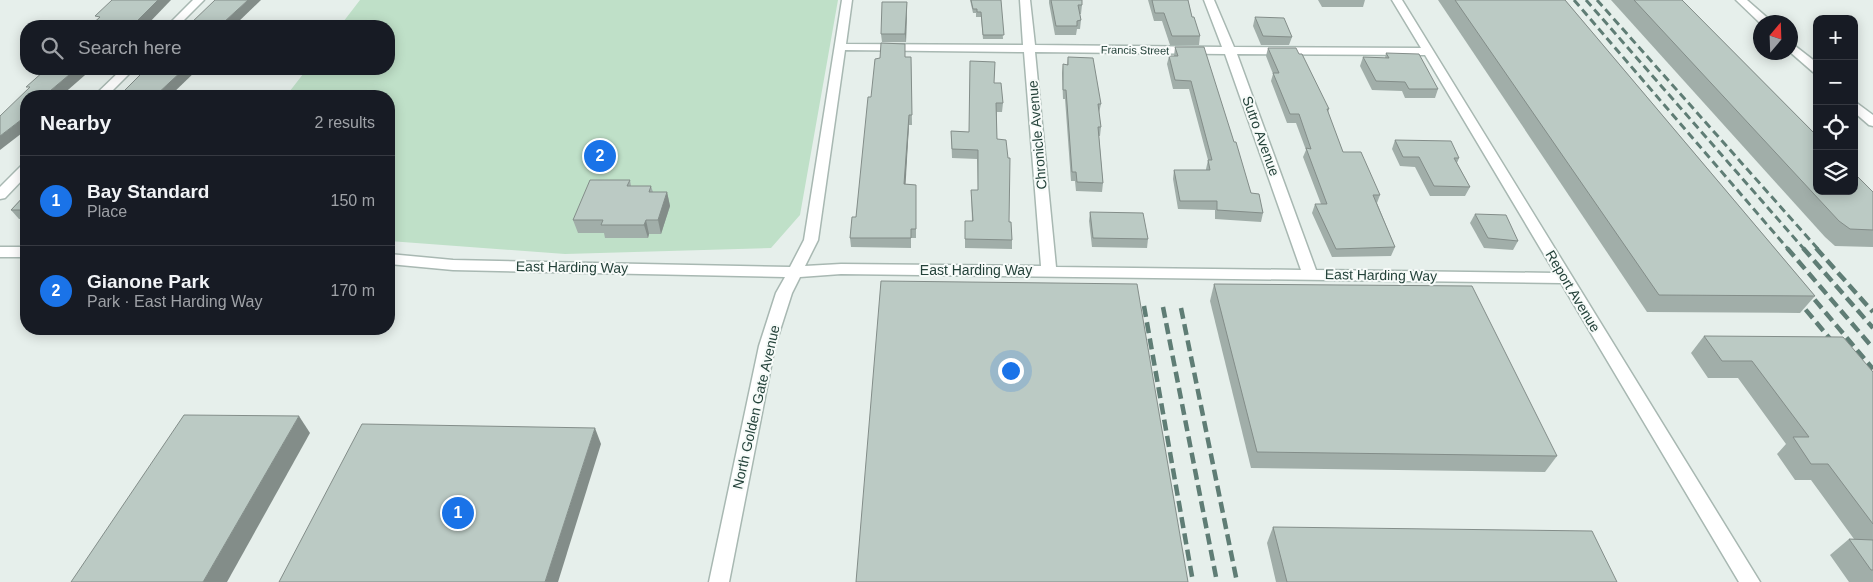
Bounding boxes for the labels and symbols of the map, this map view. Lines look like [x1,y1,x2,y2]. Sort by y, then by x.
north arrow [1753,15,1798,60]
street label: Francis Street [1101,43,1169,57]
street label: Chronicle Avenue [1024,80,1050,190]
street label: Sutro Avenue [1239,94,1283,178]
pin: 2 [584,137,616,175]
street label: Report Avenue [1542,247,1604,335]
street label: East Harding Way [516,258,628,276]
street label: East Harding Way [920,262,1032,278]
street label: East Harding Way [1325,266,1437,284]
street label: North Golden Gate Avenue [729,323,783,491]
your location [998,358,1024,384]
pin: 1 [442,494,474,532]

